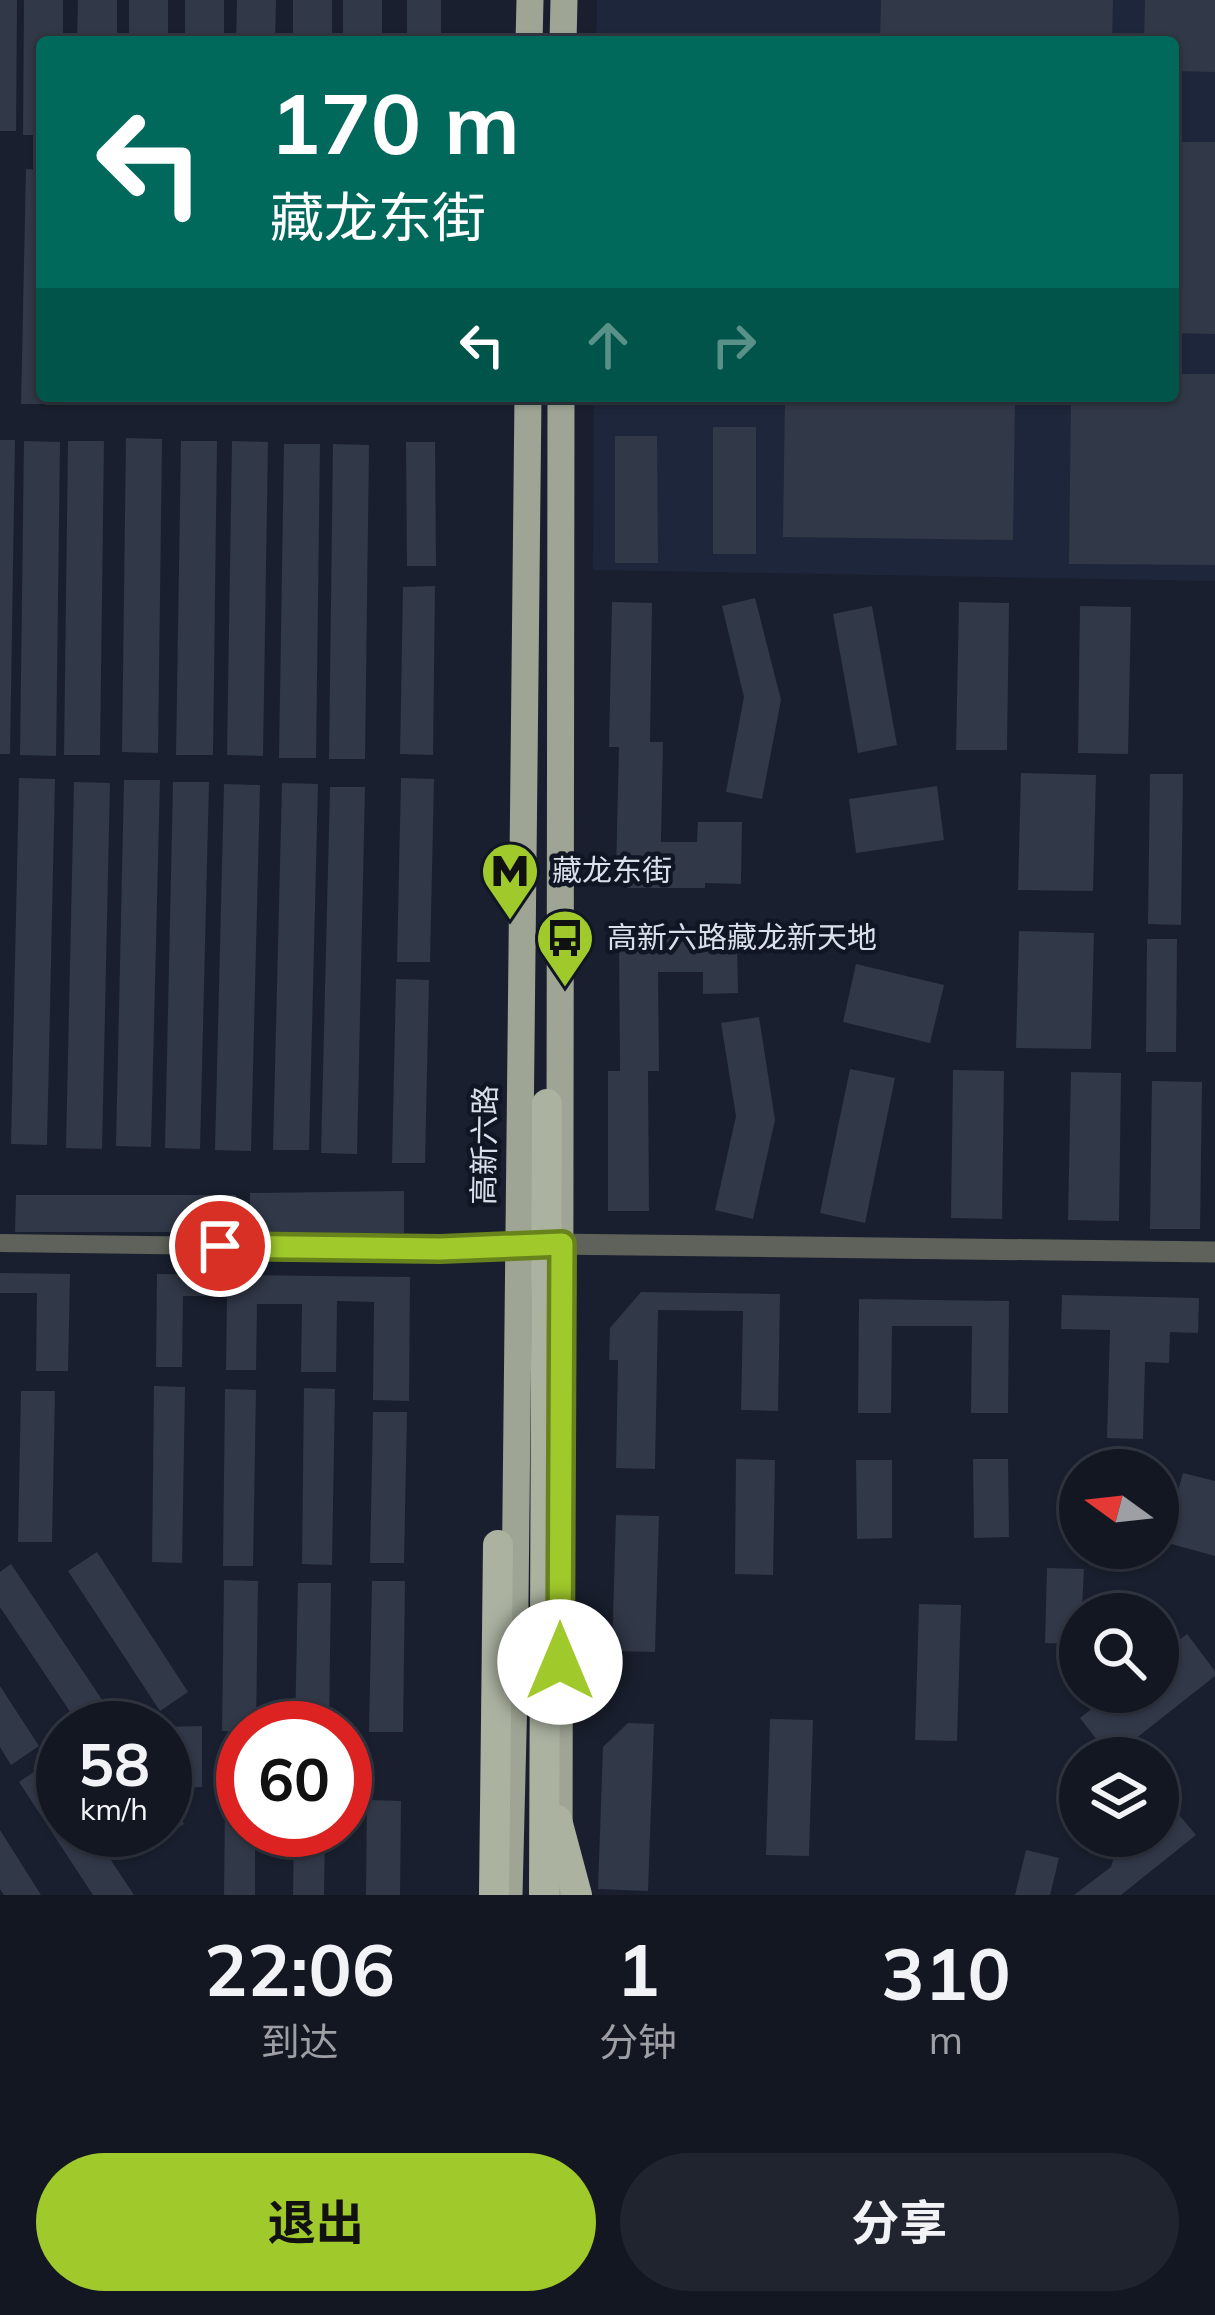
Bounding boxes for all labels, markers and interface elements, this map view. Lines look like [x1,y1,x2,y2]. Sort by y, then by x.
text: 170 m [270,70,520,175]
icon: left [72,84,228,240]
text: 藏龙东街 [270,183,486,251]
icon: left [449,312,515,378]
icon: ahead [575,312,641,378]
icon: right [701,312,767,378]
metro station icon: 藏龙东街 [479,840,541,922]
place label: 藏龙东街 [552,851,672,889]
bus stop icon: 高新六路藏龙新天地 [534,907,596,989]
place label: 高新六路藏龙新天地 [607,918,877,956]
street label: 高新六路 [464,1085,504,1205]
pin [169,1195,271,1297]
icon: arrive [187,1213,253,1279]
north arrow [1059,1449,1179,1569]
map controls [1059,1449,1179,1857]
button: search [1059,1593,1179,1713]
position arrow [497,1599,623,1725]
speed limit sign: 60 [216,1701,372,1857]
text: 58 [78,1726,150,1801]
button: layers [1059,1737,1179,1857]
text: km/h [80,1790,148,1828]
text: 22:06 [204,1924,395,2014]
text: 1 [616,1924,660,2014]
text: 310 [881,1928,1011,2018]
text: m [929,2015,963,2064]
text: 到达 [260,2017,339,2066]
text: 分钟 [599,2017,677,2066]
button: 退出 [36,2153,596,2291]
button: 分享 [620,2153,1179,2291]

